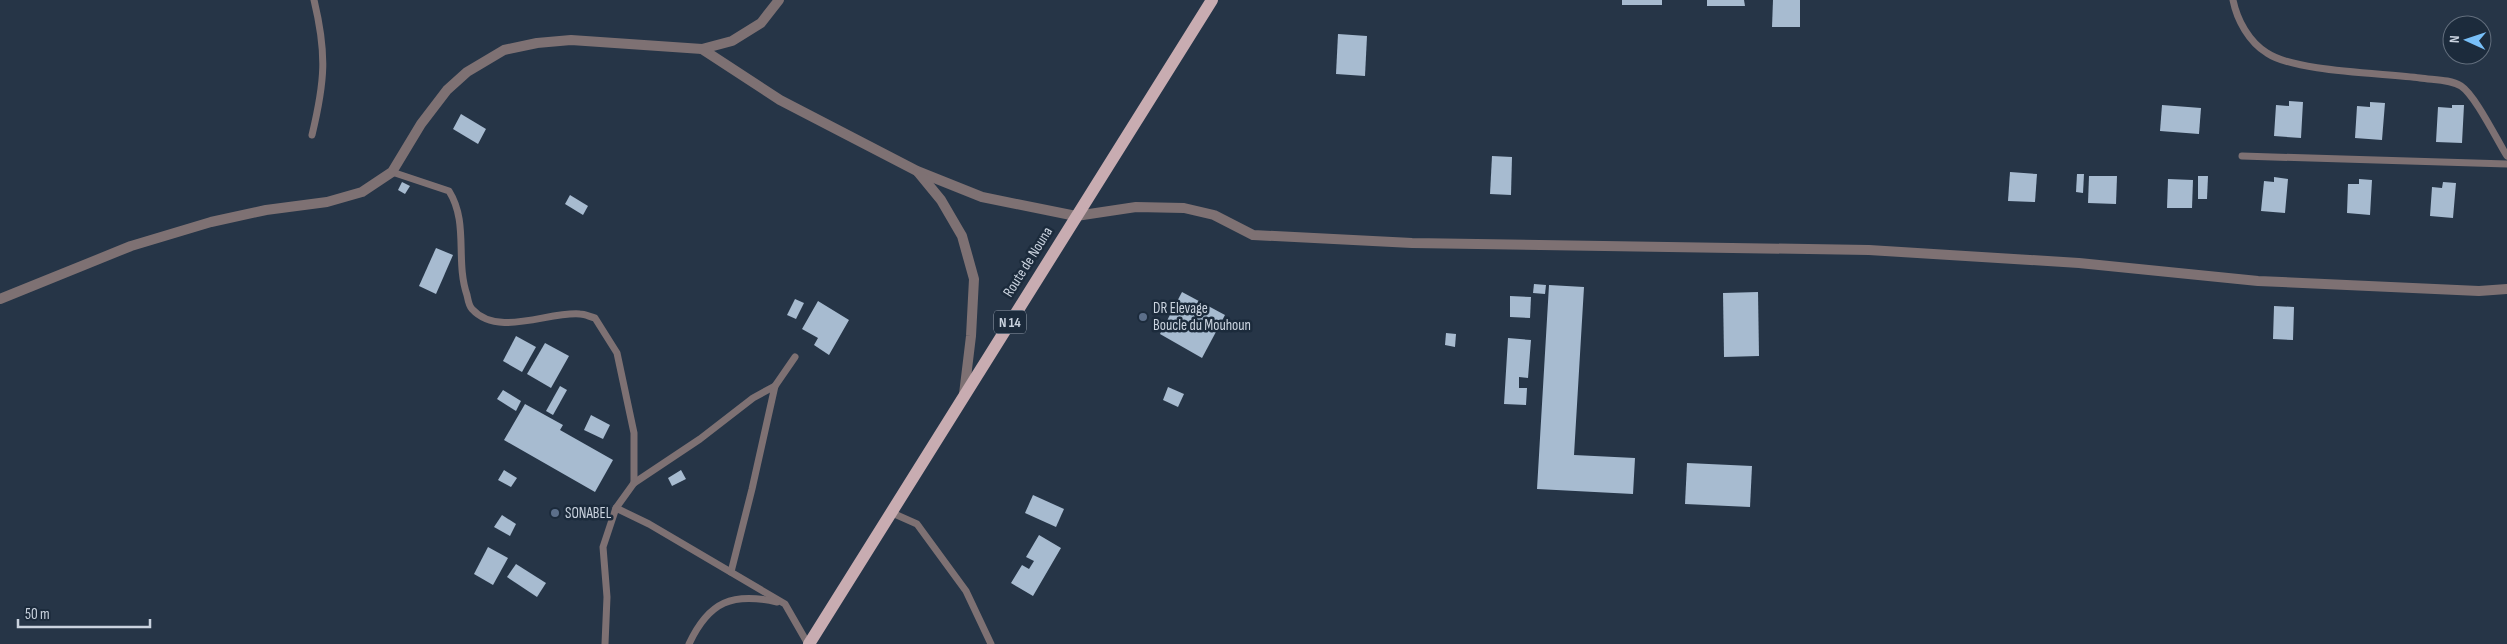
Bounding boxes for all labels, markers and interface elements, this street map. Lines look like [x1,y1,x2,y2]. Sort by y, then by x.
north arrow [2442,15,2492,65]
text: N [2446,35,2463,44]
street label: Route de Nouna [999,223,1057,301]
place label: DR Elevage Boucle du Mouhoun [1153,299,1251,335]
road number: N 14 [994,311,1026,334]
marker: DR Elevage Boucle du Mouhoun [1137,311,1149,323]
place label: SONABEL [565,504,612,523]
marker: SONABEL [549,507,561,519]
scale bar [18,596,150,628]
text: 50 m [25,605,50,624]

